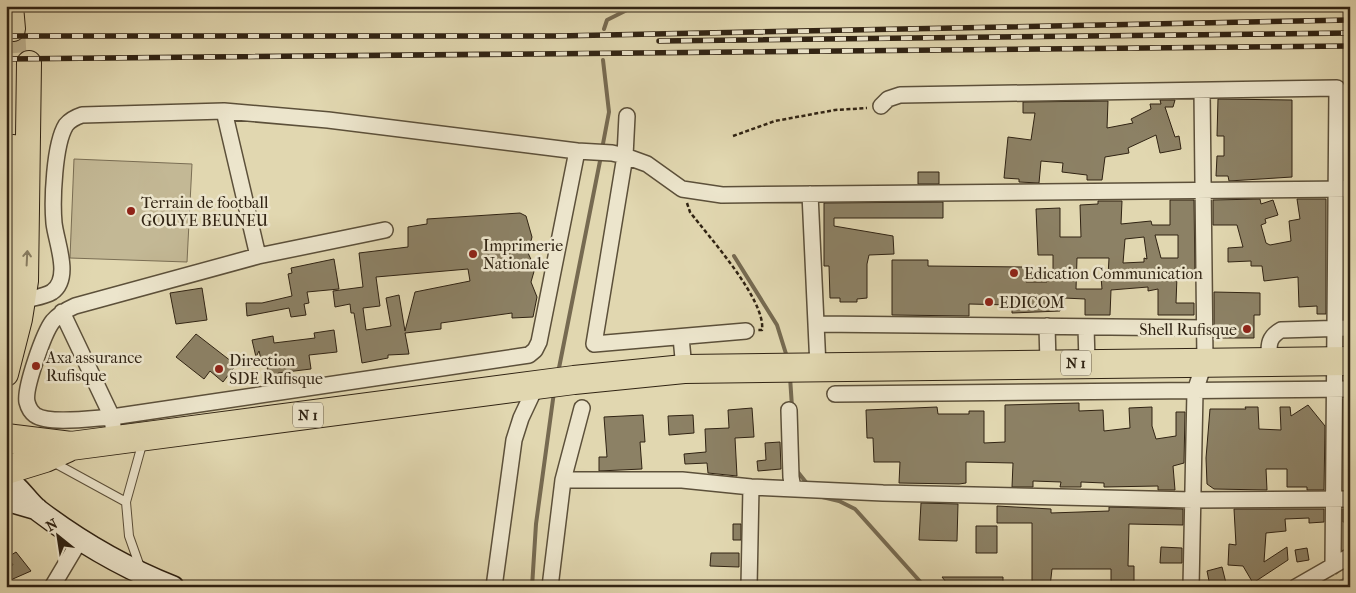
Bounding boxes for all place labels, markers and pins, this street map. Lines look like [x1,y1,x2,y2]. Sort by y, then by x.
place label: Terrain de football GOUYE BEUNEU [141,193,269,230]
marker: Terrain de football GOUYE BEUNEU [125,205,137,217]
place label: Imprimerie Nationale [483,236,563,273]
marker: Imprimerie Nationale [467,248,479,260]
place label: Edication Communication [1024,264,1204,283]
marker: Edication Communication [1008,267,1020,279]
place label: EDICOM [999,293,1065,312]
marker: EDICOM [983,296,995,308]
place label: Shell Rufisque [1139,320,1237,339]
marker: Shell Rufisque [1241,323,1253,335]
place label: Axa assurance Rufisque [45,348,142,385]
place label: Direction SDE Rufisque [229,351,323,388]
marker: Axa assurance Rufisque [30,360,42,372]
marker: Direction SDE Rufisque [213,363,225,375]

